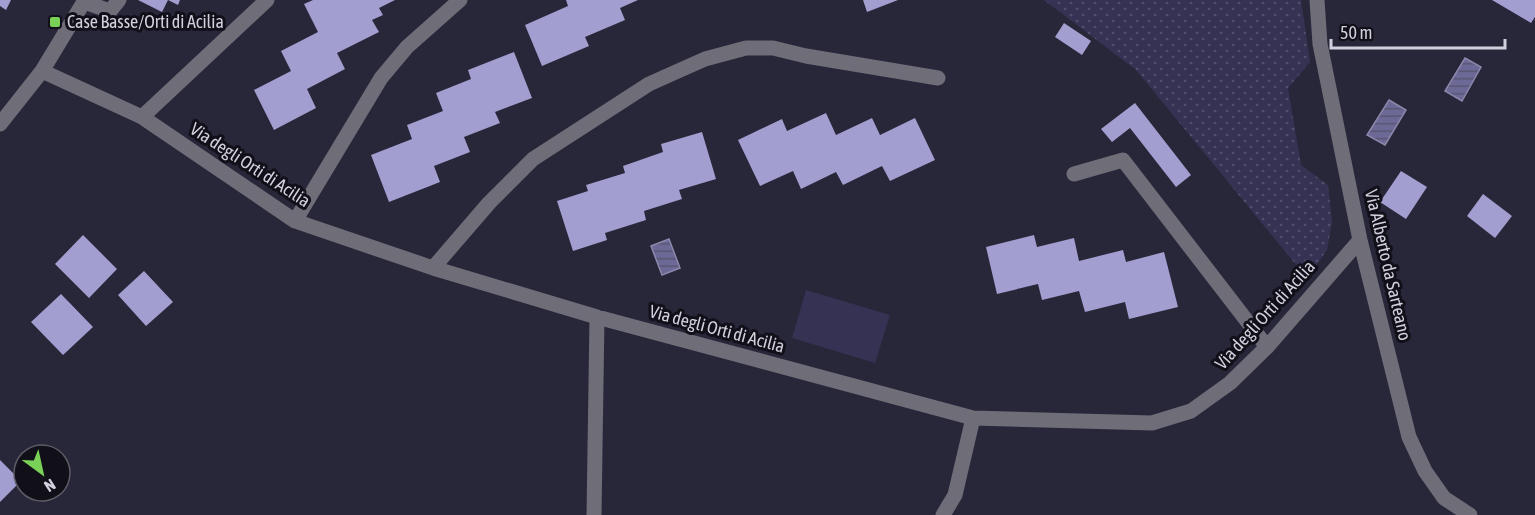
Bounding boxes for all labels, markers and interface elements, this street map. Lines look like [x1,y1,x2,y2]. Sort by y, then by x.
place label: Case Basse/Orti di Acilia [67,11,224,32]
scale bar [1331,12,1505,50]
marker: Case Basse/Orti di Acilia [48,15,62,29]
text: 50 m [1340,22,1372,43]
street label: Via degli Orti di Acilia [186,118,314,211]
street label: Via Alberto da Sarteano [1361,187,1416,342]
street label: Via degli Orti di Acilia [1210,256,1319,373]
street label: Via degli Orti di Acilia [647,300,787,357]
north arrow [12,443,72,503]
text: N [41,475,59,496]

